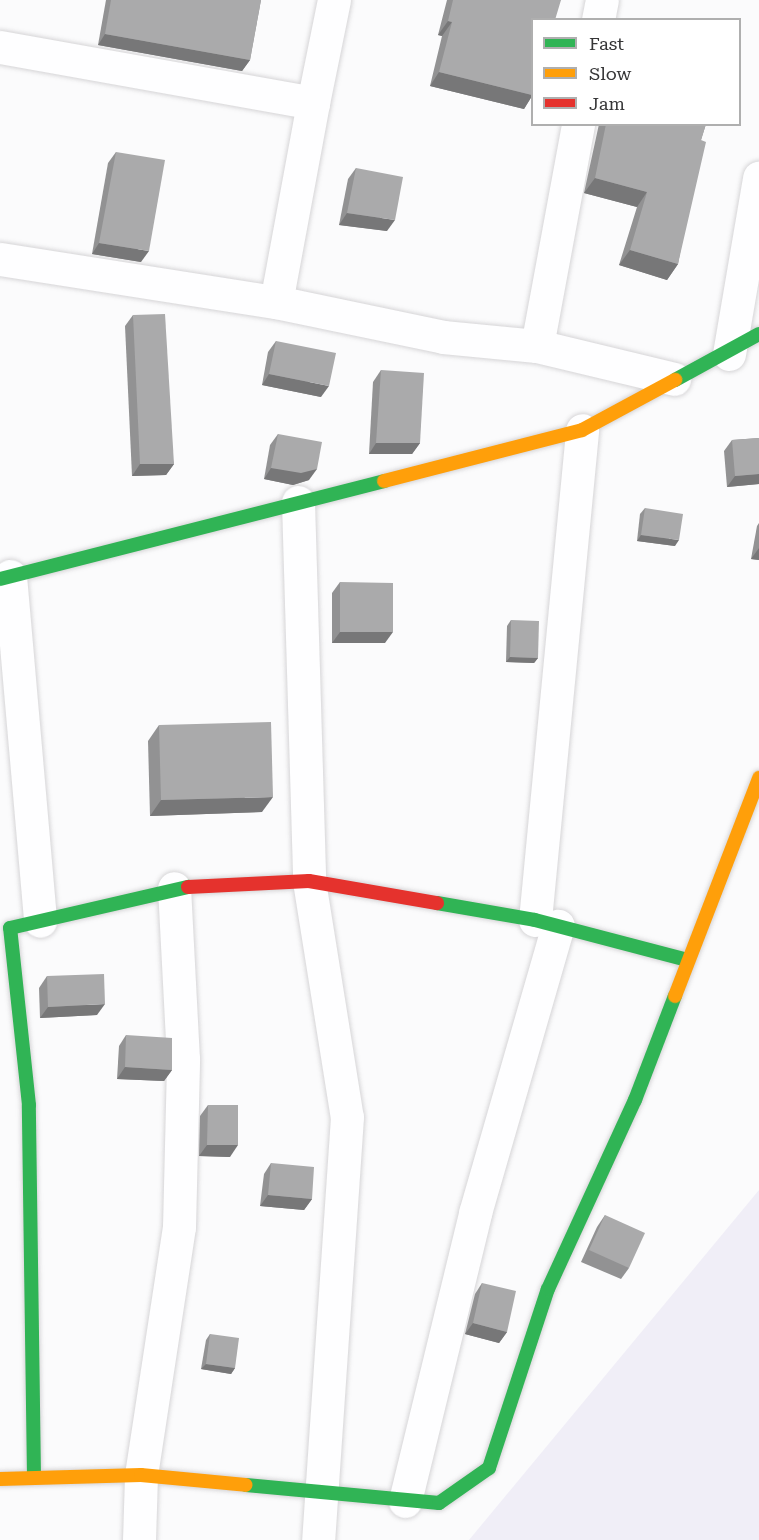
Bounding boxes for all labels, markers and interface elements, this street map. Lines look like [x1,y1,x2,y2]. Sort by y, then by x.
legend [531,18,741,126]
text: Fast [589,33,624,54]
text: Slow [589,63,631,84]
text: Jam [589,93,625,114]

